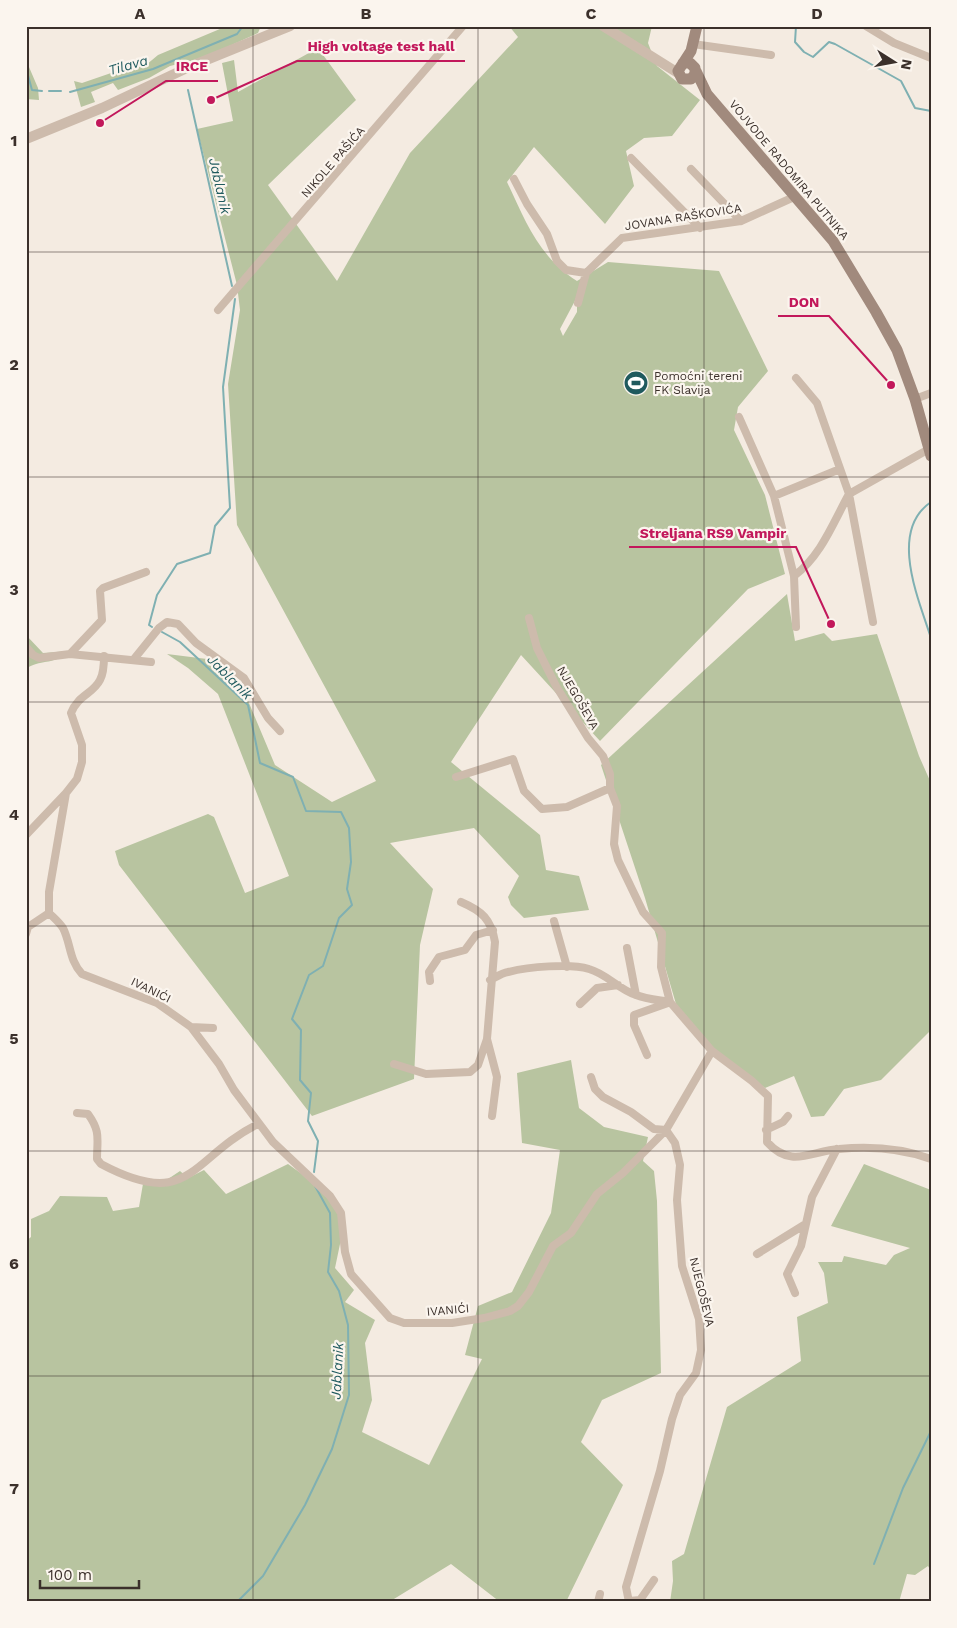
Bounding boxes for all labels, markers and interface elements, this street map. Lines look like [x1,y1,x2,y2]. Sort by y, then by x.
text: A [135,4,146,23]
text: B [361,4,372,23]
text: C [586,4,597,23]
text: D [811,4,823,23]
callout: High voltage test hall [297,32,465,61]
text: High voltage test hall [307,38,455,54]
north arrow [870,38,920,88]
water label: Tilava [106,52,150,78]
callout: IRCE [166,52,218,81]
text: IRCE [176,58,208,74]
text: N [898,58,916,71]
street label: VOJVODE RADOMIRA PUTNIKA [726,97,852,243]
street label: NIKOLE PAŠIĆA [298,123,368,200]
text: 1 [11,131,17,150]
water label: Jablanik [206,156,234,216]
street label: JOVANA RAŠKOVIĆA [624,201,743,233]
callout: DON [778,287,829,316]
text: DON [789,294,819,310]
text: 2 [9,355,19,374]
place label: Pomoćni tereni FK Slavija [654,369,742,397]
sports icon: Pomoćni tereni FK Slavija [623,370,649,396]
callout: Streljana RS9 Vampir [629,518,796,547]
text: Streljana RS9 Vampir [640,525,786,541]
text: 3 [9,580,19,599]
water label: Jablanik [204,651,256,703]
street label: NJEGOŠEVA [554,664,602,732]
text: 4 [9,805,19,824]
street label: IVANIĆI [129,974,173,1006]
text: 5 [9,1029,19,1048]
text: 6 [9,1254,19,1273]
street label: NJEGOŠEVA [687,1256,717,1328]
street label: IVANIĆI [426,1301,470,1319]
water label: Jablanik [328,1342,347,1400]
text: 7 [9,1479,19,1498]
scale bar [40,1558,139,1590]
text: 100 m [48,1566,92,1584]

